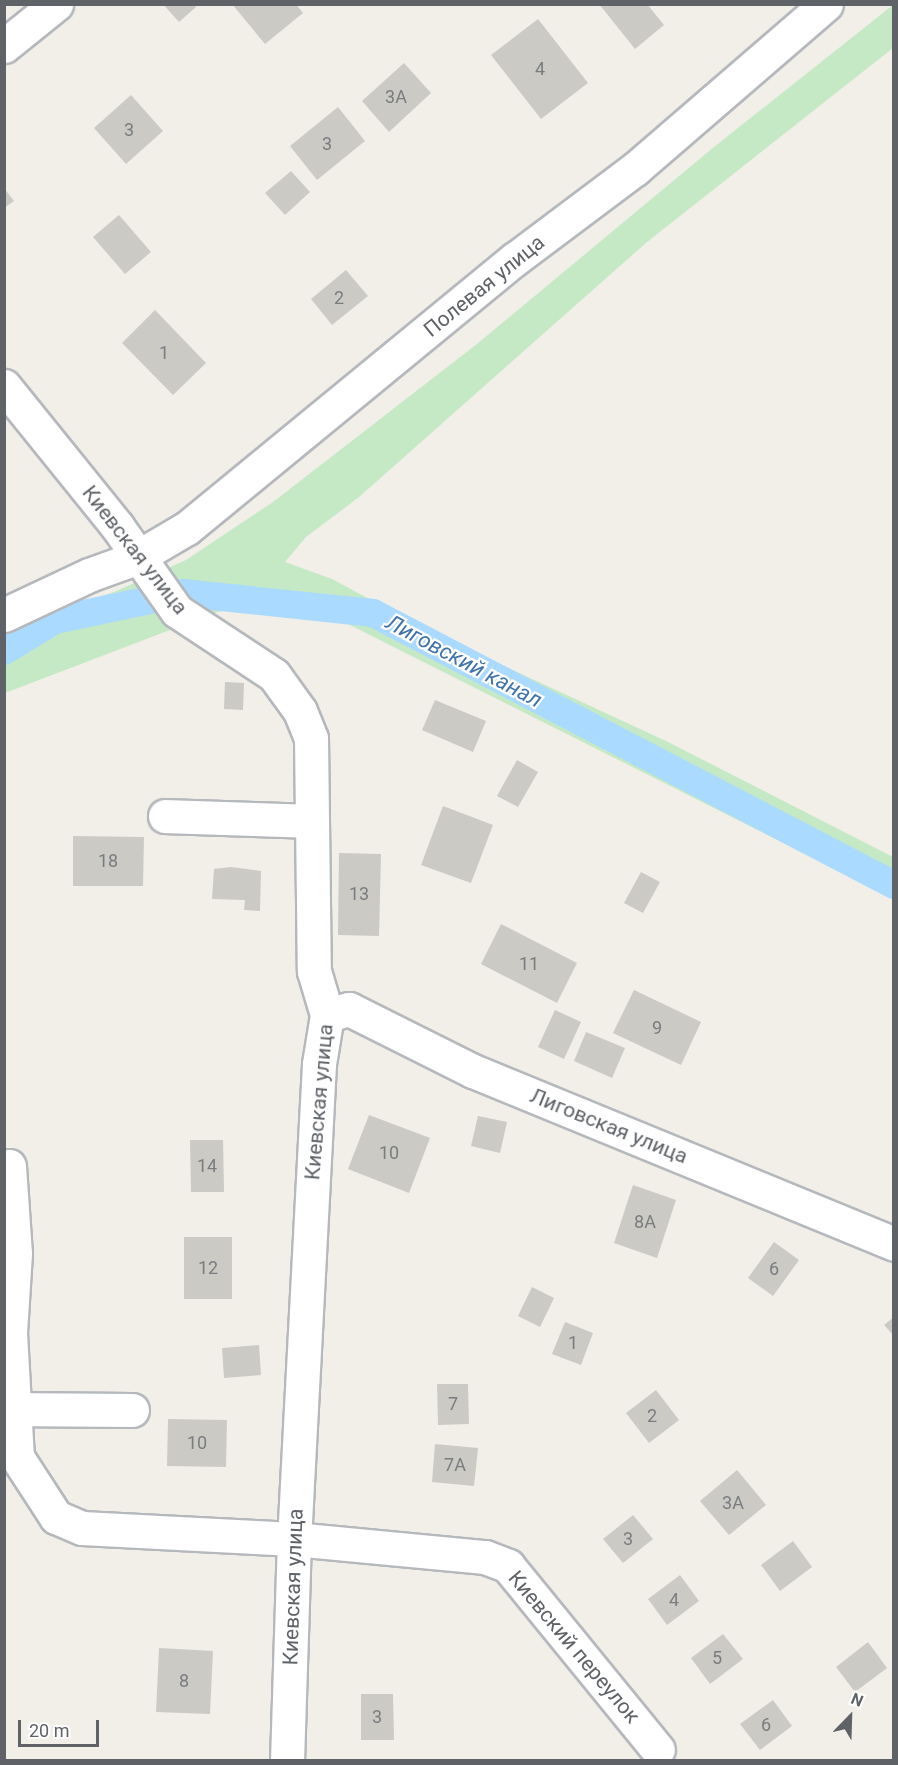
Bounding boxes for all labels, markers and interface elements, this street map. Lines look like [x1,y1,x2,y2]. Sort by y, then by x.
house number: 4 [535,58,545,80]
house number: 3А [385,86,407,108]
house number: 3 [124,119,134,141]
house number: 3 [322,133,332,155]
street label: Полевая улица [419,230,549,342]
house number: 2 [334,287,344,309]
house number: 1 [159,342,169,364]
street label: Киевская улица [77,481,193,619]
water label: Лиговский канал [382,609,546,713]
house number: 18 [98,850,118,872]
house number: 13 [349,883,369,905]
house number: 11 [519,953,539,975]
house number: 9 [652,1017,662,1039]
street label: Киевская улица [300,1023,338,1181]
street label: Лиговская улица [527,1083,691,1169]
house number: 10 [379,1142,399,1164]
house number: 14 [197,1155,217,1177]
house number: 8А [634,1211,656,1233]
house number: 12 [198,1257,218,1279]
house number: 6 [769,1258,779,1280]
house number: 1 [568,1332,578,1354]
house number: 7 [448,1393,458,1415]
house number: 2 [647,1405,657,1427]
house number: 10 [187,1432,207,1454]
house number: 7А [444,1454,466,1476]
house number: 3А [722,1492,744,1514]
street label: Киевская улица [278,1508,308,1666]
house number: 3 [623,1528,633,1550]
street label: Киевский переулок [503,1566,645,1728]
house number: 4 [669,1589,679,1611]
house number: 5 [712,1647,722,1669]
house number: 8 [179,1670,189,1692]
north arrow [820,1687,880,1747]
text: N [848,1689,866,1711]
house number: 3 [372,1706,382,1728]
scale bar [21,1708,102,1746]
house number: 6 [761,1714,771,1736]
text: 20 m [29,1720,69,1741]

